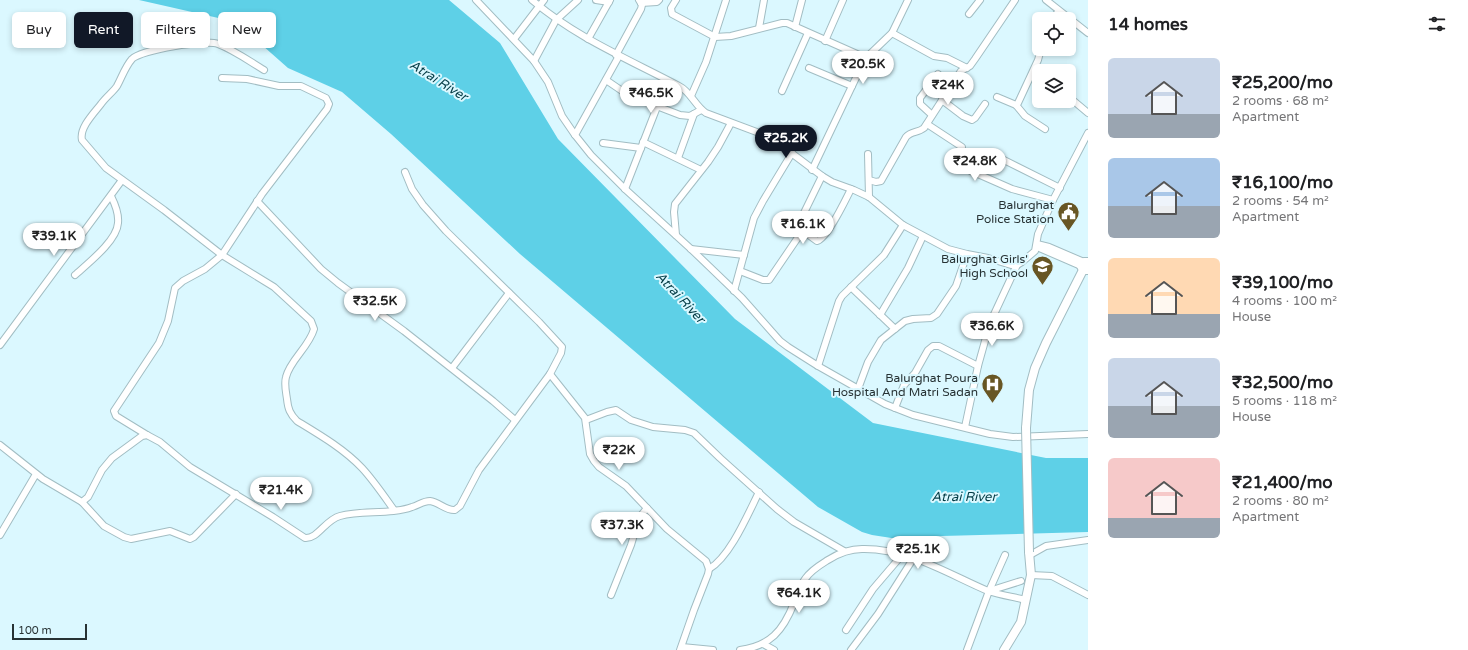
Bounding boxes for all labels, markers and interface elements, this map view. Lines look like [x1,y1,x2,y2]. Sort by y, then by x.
chip: Buy [12,12,66,48]
chip: Rent [74,12,133,48]
chip: Filters [141,12,210,48]
chip: New [218,12,276,48]
map controls [1032,12,1076,108]
button: locate [1032,12,1076,56]
icon: filters [1426,13,1448,35]
text: 14 homes [1108,14,1188,35]
pin: ₹20.5K [830,51,896,85]
text: ₹20.5K [841,56,885,72]
water label: Atrai River [407,57,472,106]
button: layers [1032,64,1076,108]
pin: ₹24K [924,72,972,106]
text: ₹25,200/mo [1232,72,1333,93]
icon: home [1140,74,1188,122]
text: ₹24K [932,77,964,93]
pin: ₹46.5K [618,80,684,114]
text: ₹46.5K [629,85,673,101]
text: 2 rooms · 68 m² [1232,93,1329,109]
text: Apartment [1232,109,1299,125]
pin: ₹25.2K [753,125,819,159]
text: ₹25.2K [764,130,808,146]
pin: ₹24.8K [942,148,1008,182]
text: ₹24.8K [953,153,997,169]
text: ₹16,100/mo [1232,172,1333,193]
icon: home [1140,174,1188,222]
text: 2 rooms · 54 m² [1232,193,1329,209]
place label: Balurghat Police Station [976,198,1054,226]
public building icon: Balurghat Police Station [1056,199,1082,232]
text: Apartment [1232,209,1299,225]
pin: ₹16.1K [770,211,836,245]
text: ₹16.1K [781,216,825,232]
pin: ₹39.1K [21,223,87,257]
text: ₹39.1K [32,228,76,244]
place label: Balurghat Girls' High School [941,252,1028,280]
school or university icon: Balurghat Girls' High School [1030,253,1056,286]
water label: Atrai River [652,268,710,328]
text: ₹39,100/mo [1232,272,1333,293]
icon: home [1140,274,1188,322]
pin: ₹32.5K [342,288,408,322]
text: ₹32.5K [353,293,397,309]
text: 4 rooms · 100 m² [1232,293,1337,309]
text: House [1232,309,1271,325]
pin: ₹36.6K [959,313,1025,347]
text: ₹36.6K [970,318,1014,334]
place label: Balurghat Poura Hospital And Matri Sadan [832,371,978,399]
hospital icon: Balurghat Poura Hospital And Matri Sadan [980,372,1006,405]
text: ₹32,500/mo [1232,372,1333,393]
icon: home [1140,374,1188,422]
text: 5 rooms · 118 m² [1232,393,1337,409]
text: House [1232,409,1271,425]
pin: ₹22K [595,437,643,471]
text: ₹22K [603,442,635,458]
text: ₹21,400/mo [1232,472,1333,493]
icon: home [1140,474,1188,522]
pin: ₹21.4K [248,477,314,511]
text: ₹21.4K [259,482,303,498]
water label: Atrai River [932,489,998,505]
text: 2 rooms · 80 m² [1232,493,1329,509]
text: Apartment [1232,509,1299,525]
pin: ₹37.3K [589,512,655,546]
text: ₹37.3K [600,517,644,533]
pin: ₹25.1K [885,536,951,570]
text: ₹25.1K [896,541,940,557]
pin: ₹64.1K [766,580,832,614]
text: ₹64.1K [777,585,821,601]
scale bar [12,622,87,641]
text: 100 m [18,624,52,637]

